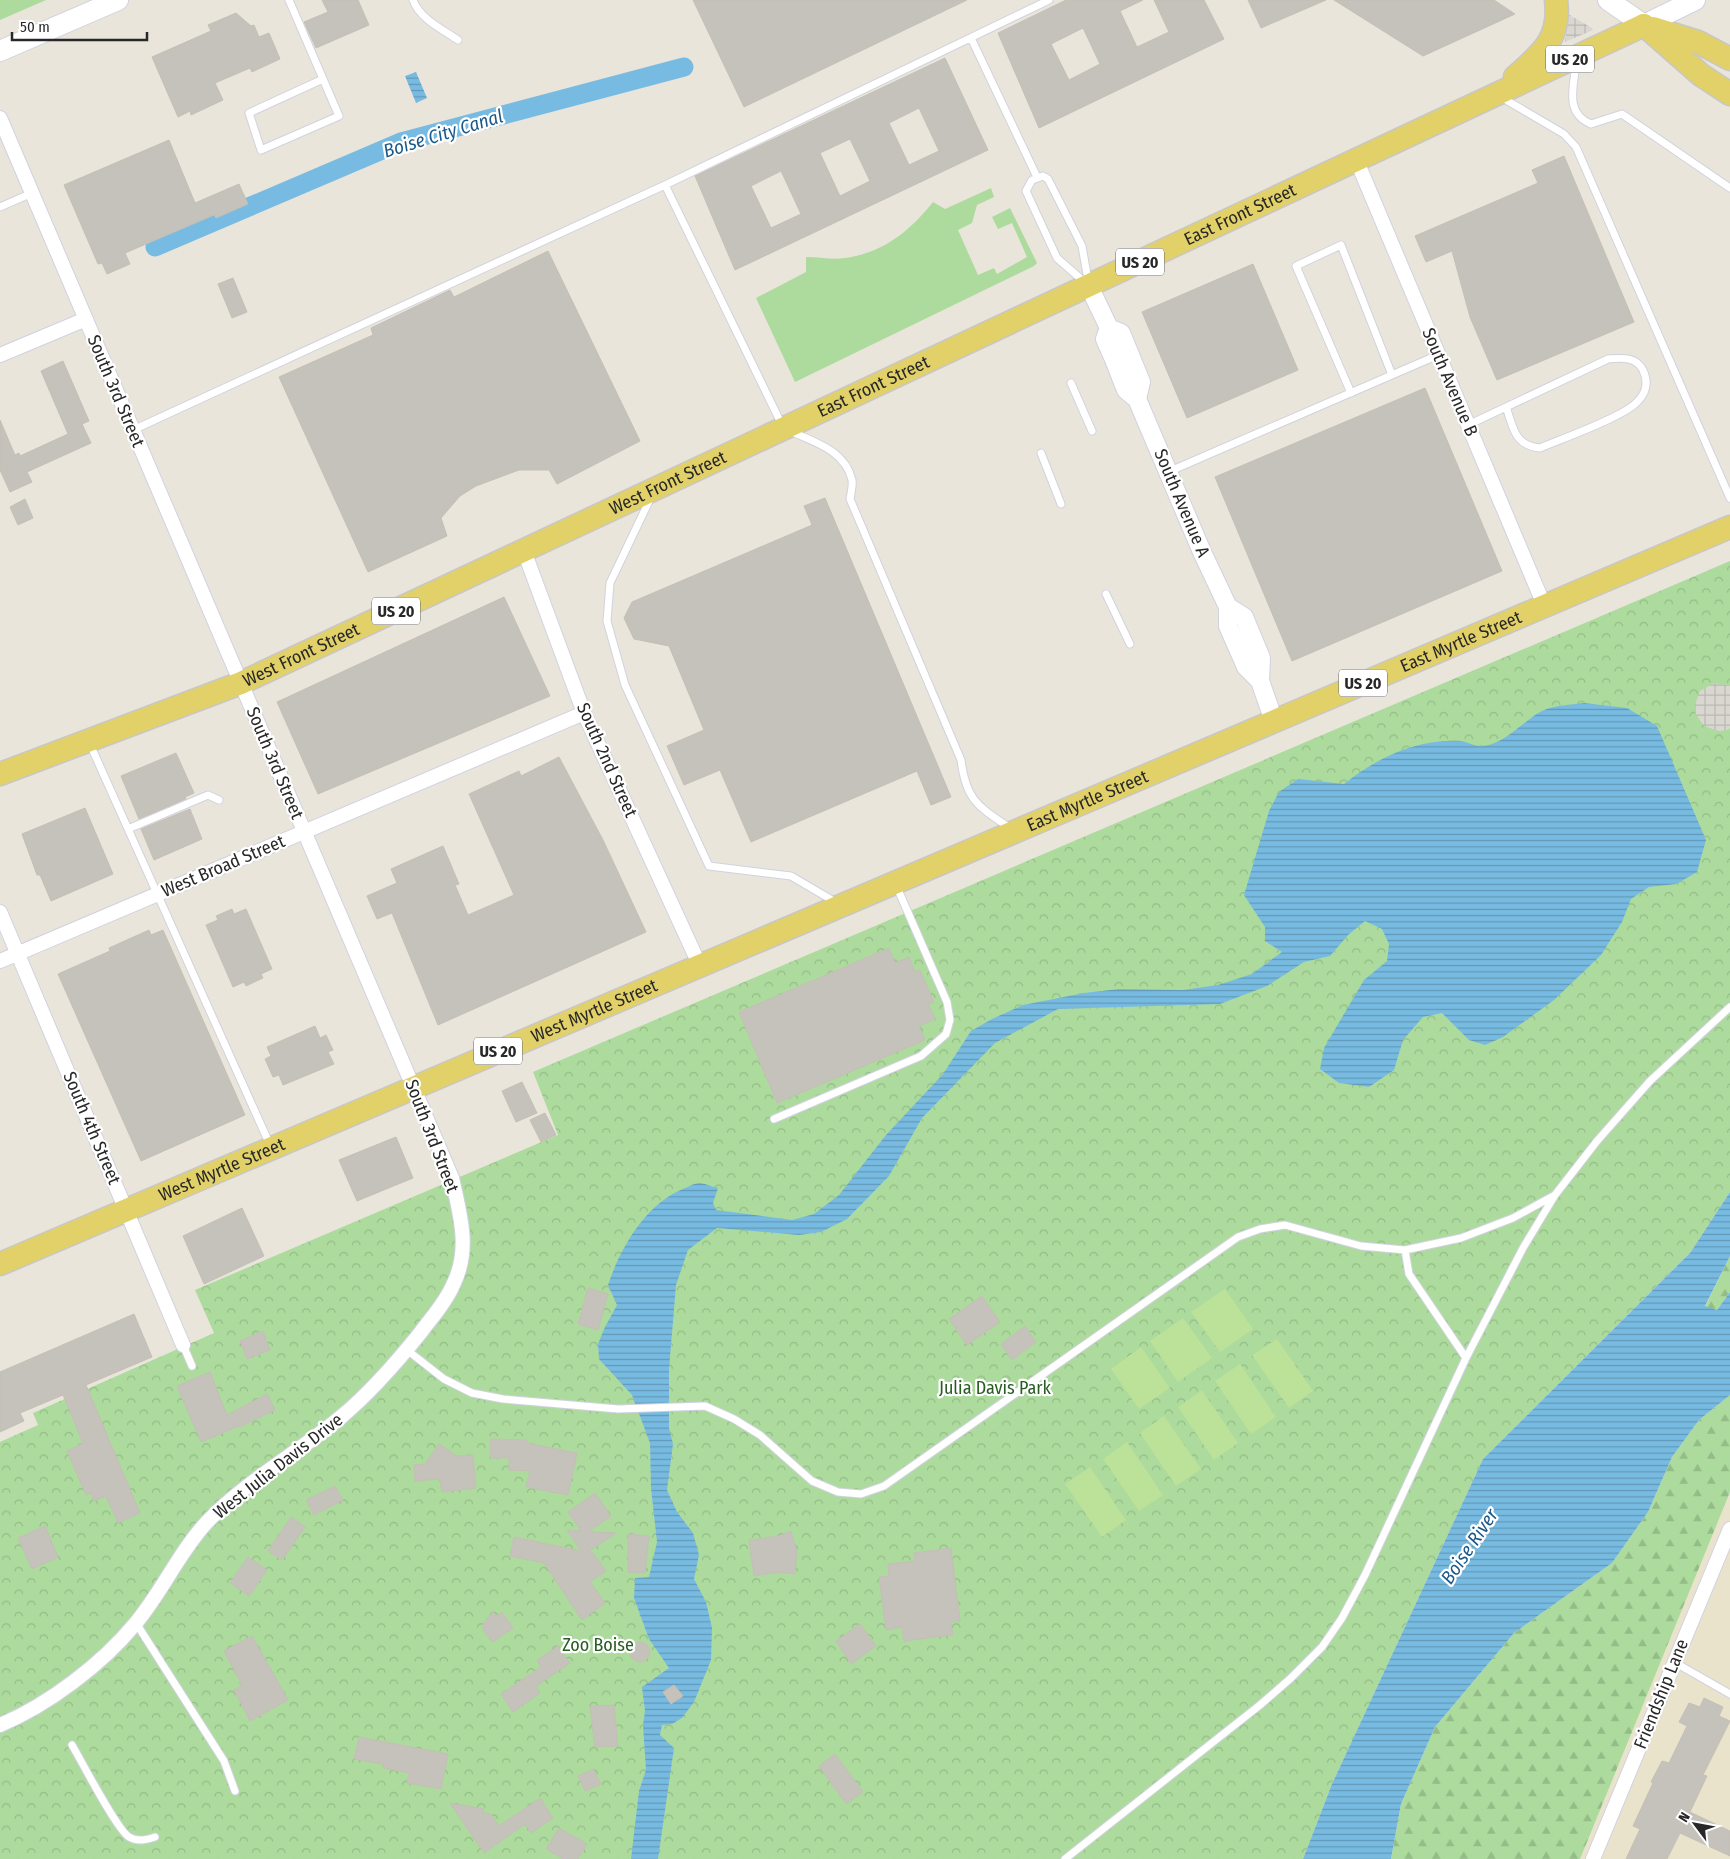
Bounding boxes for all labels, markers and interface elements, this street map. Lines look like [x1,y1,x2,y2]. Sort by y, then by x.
scale bar [12,10,148,42]
text: 50 m [20,18,50,36]
road number: US 20 [1546,46,1594,72]
water label: Boise City Canal [381,104,506,163]
street label: East Front Street [1180,179,1300,250]
road number: US 20 [1116,248,1164,276]
street label: South Avenue B [1417,325,1483,440]
street label: South 3rd Street [83,332,150,450]
street label: East Front Street [814,351,933,422]
street label: West Front Street [606,446,730,520]
street label: South Avenue A [1149,446,1215,561]
road number: US 20 [372,598,420,624]
street label: East Myrtle Street [1397,606,1525,677]
street label: West Front Street [239,618,363,692]
road number: US 20 [1339,670,1387,696]
street label: South 2nd Street [572,699,642,821]
street label: South 3rd Street [242,704,309,822]
street label: East Myrtle Street [1023,765,1152,836]
street label: West Broad Street [158,830,288,902]
street label: West Myrtle Street [528,974,661,1047]
road number: US 20 [474,1038,522,1064]
street label: South 4th Street [58,1068,126,1188]
street label: South 3rd Street [400,1076,464,1196]
street label: West Myrtle Street [155,1133,288,1206]
park label: Julia Davis Park [939,1377,1052,1399]
street label: West Julia Davis Drive [209,1409,347,1523]
water label: Boise River [1436,1503,1504,1588]
park label: Zoo Boise [562,1634,634,1656]
street label: Friendship Lane [1629,1636,1693,1752]
north arrow [1670,1799,1720,1849]
text: N [1675,1809,1694,1825]

